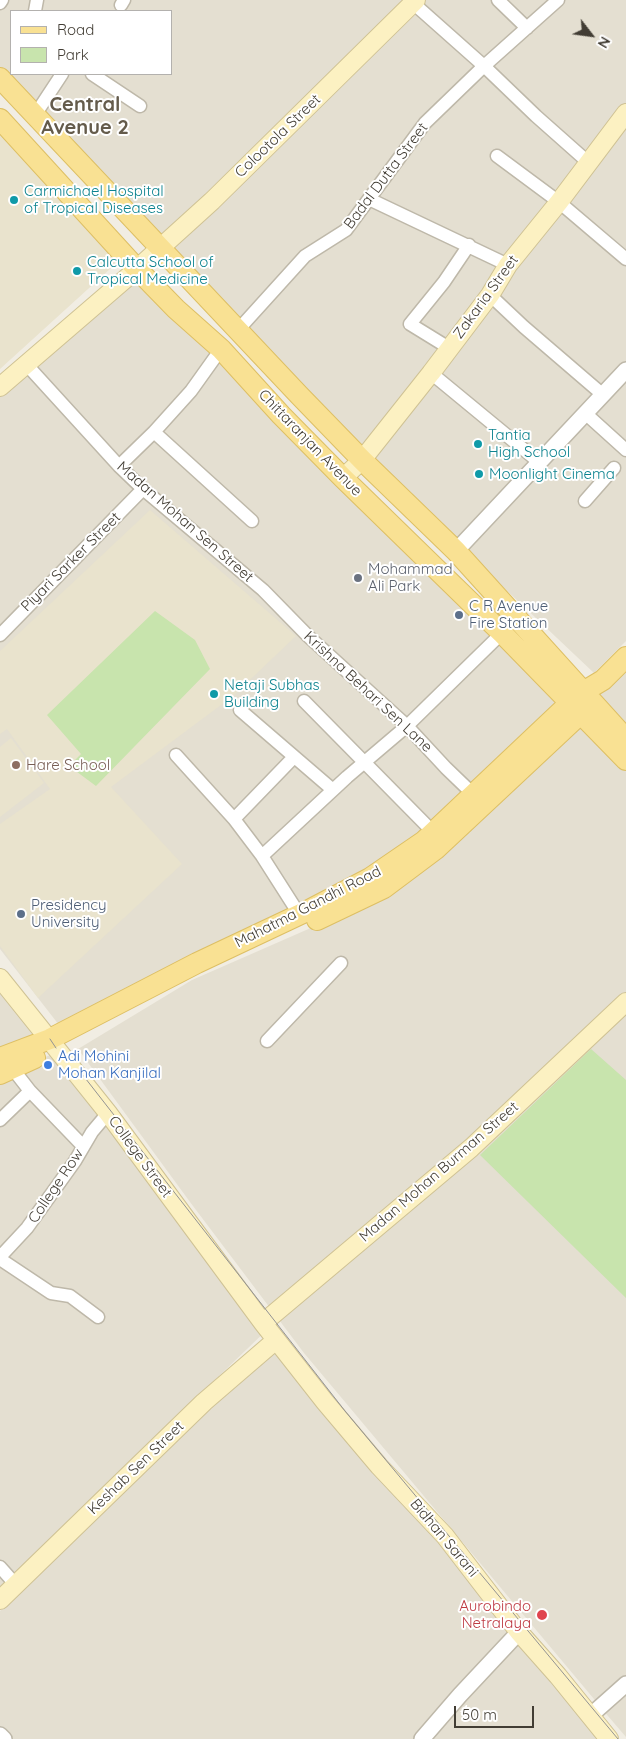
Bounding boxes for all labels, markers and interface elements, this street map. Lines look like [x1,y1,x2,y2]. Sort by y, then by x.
legend [10,10,172,75]
north arrow [566,10,616,60]
text: Road [57,20,94,39]
text: N [594,34,614,51]
text: Park [57,45,89,64]
street label: Colootola Street [231,91,325,181]
district label: Central Avenue 2 [41,93,129,140]
street label: Badal Dutta Street [340,119,432,233]
place label: Carmichael Hospital of Tropical Diseases [24,182,164,217]
marker: Carmichael Hospital of Tropical Diseases [8,194,20,206]
street label: Zakaria Street [450,252,522,342]
place label: Calcutta School of Tropical Medicine [87,253,214,288]
marker: Calcutta School of Tropical Medicine [71,265,83,277]
street label: Chittaranjan Avenue [254,386,366,500]
place label: Tantia High School [488,426,570,461]
marker: Tantia High School [472,438,484,450]
street label: Madan Mohan Sen Street [113,458,257,586]
place label: Moonlight Cinema [489,465,615,483]
marker: Moonlight Cinema [473,468,485,480]
street label: Piyari Sarker Street [18,509,124,615]
place label: Mohammad Ali Park [368,560,453,595]
marker: Mohammad Ali Park [352,572,364,584]
place label: C R Avenue Fire Station [469,597,548,632]
marker: C R Avenue Fire Station [453,609,465,621]
street label: Krishna Behari Sen Lane [300,628,436,756]
place label: Netaji Subhas Building [224,676,320,711]
marker: Netaji Subhas Building [208,688,220,700]
place label: Hare School [26,756,110,774]
marker: Hare School [10,759,22,771]
street label: Mahatma Gandhi Road [232,862,384,952]
place label: Presidency University [31,896,107,931]
marker: Presidency University [15,908,27,920]
place label: Adi Mohini Mohan Kanjilal [58,1047,161,1082]
marker: Adi Mohini Mohan Kanjilal [42,1059,54,1071]
street label: Madan Mohan Burman Street [356,1098,522,1246]
street label: College Street [104,1113,176,1201]
street label: College Row [25,1145,87,1227]
street label: Keshab Sen Street [84,1417,188,1519]
street label: Bidhan Sarani [406,1495,482,1581]
place label: Aurobindo Netralaya [459,1597,531,1632]
marker: Aurobindo Netralaya [535,1608,549,1622]
scale bar [456,1696,536,1728]
text: 50 m [462,1705,497,1724]

